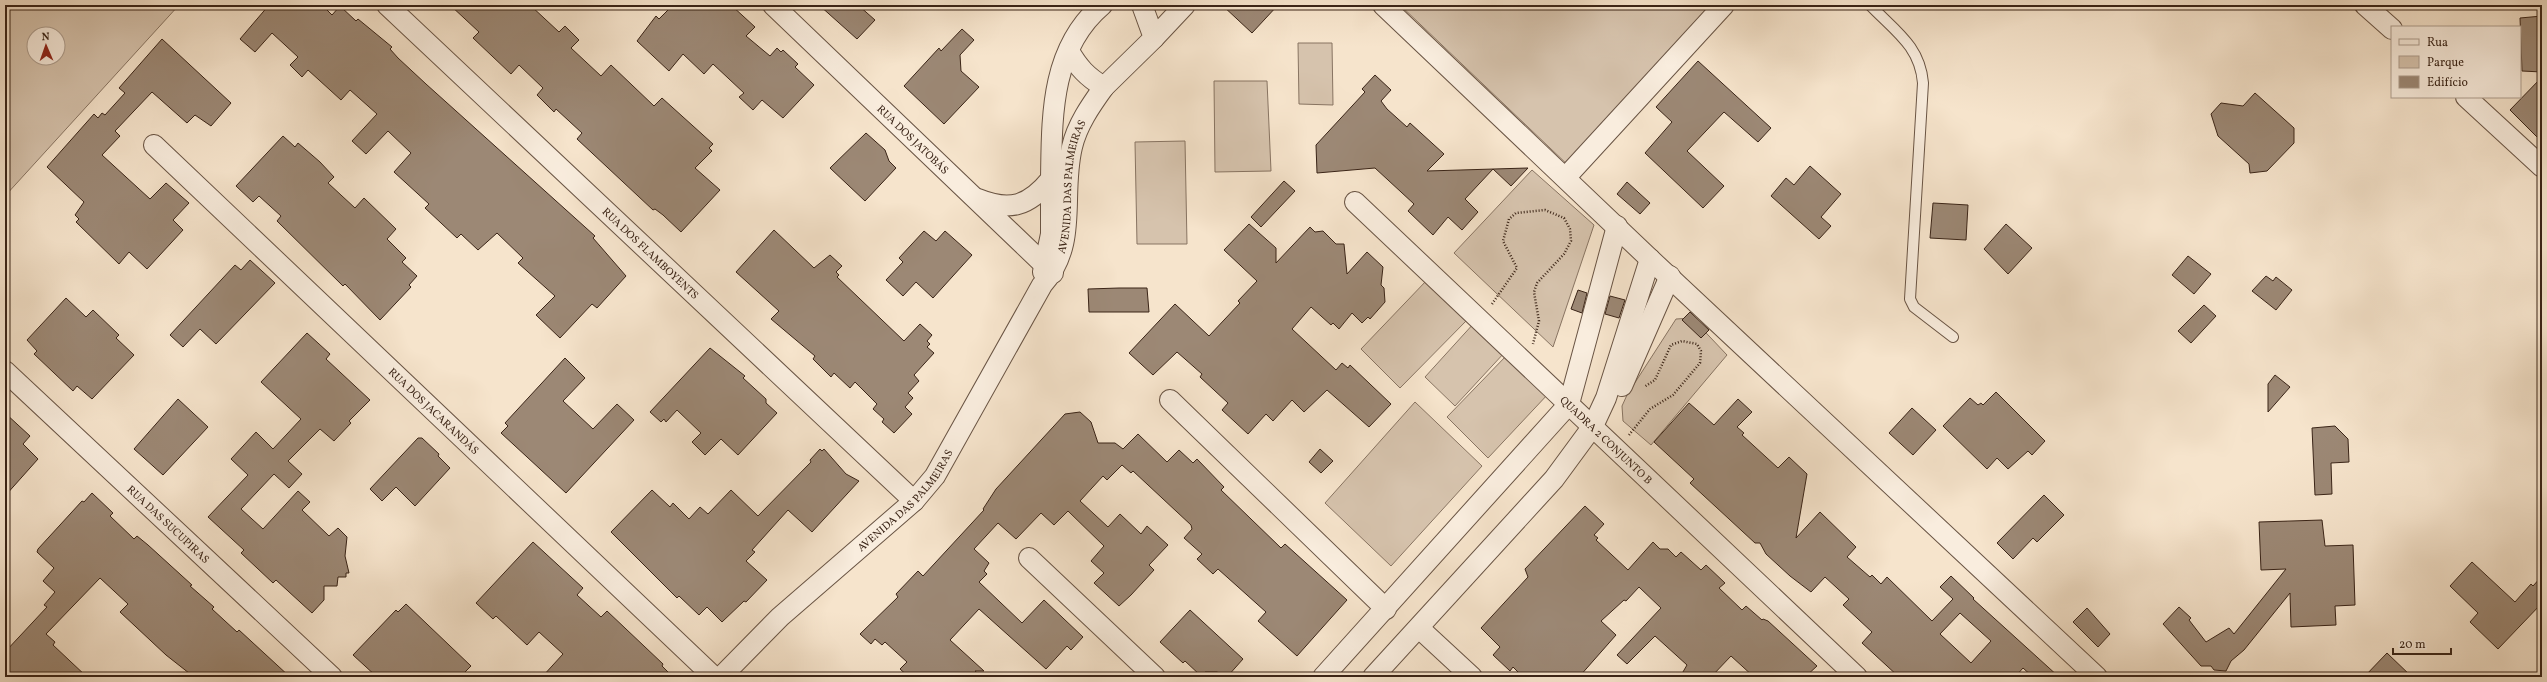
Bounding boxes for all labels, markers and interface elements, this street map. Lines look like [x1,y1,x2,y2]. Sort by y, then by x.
north arrow [26,26,66,66]
legend [2391,26,2521,98]
text: N [41,30,50,45]
text: Rua [2427,35,2448,51]
text: Parque [2427,55,2464,71]
text: Edifício [2427,75,2468,91]
street label: RUA DOS JATOBÁS [873,102,951,178]
street label: AVENIDA DAS PALMEIRAS [1055,117,1090,256]
street label: RUA DOS FLAMBOYENTS [598,205,701,303]
street label: RUA DOS JACARANDÁS [384,365,481,459]
street label: QUADRA 2 CONJUNTO B [1556,393,1655,488]
street label: AVENIDA DAS PALMEIRAS [855,447,957,556]
street label: RUA DAS SUCUPIRAS [123,483,212,568]
scale bar [2393,630,2451,656]
text: 20 m [2399,637,2426,653]

